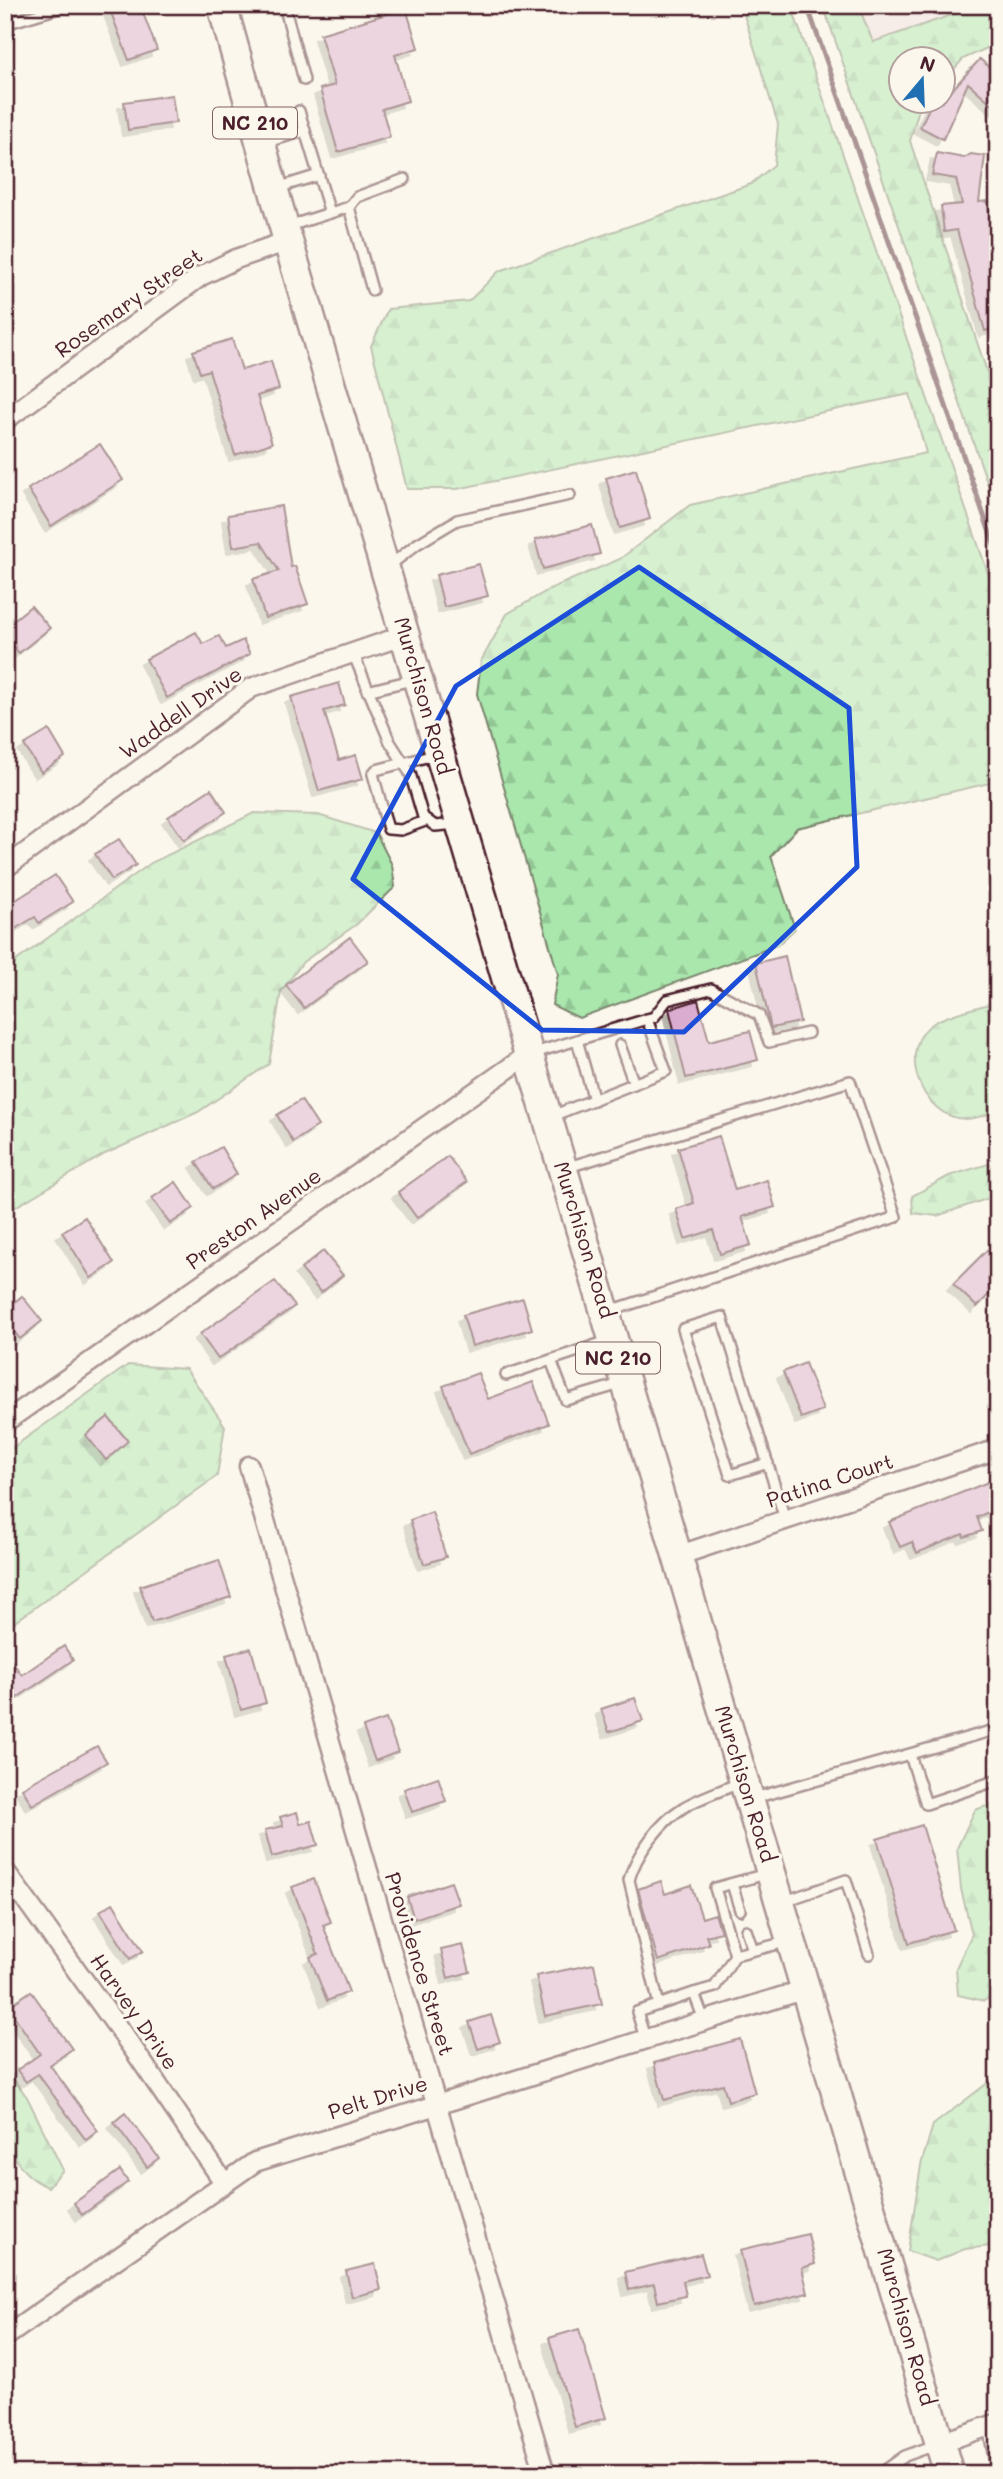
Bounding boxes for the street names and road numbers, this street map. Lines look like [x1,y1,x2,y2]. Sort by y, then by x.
road number: NC 210 [213,108,297,139]
street label: Rosemary Street [49,241,207,363]
street label: Murchison Road [389,614,460,778]
street label: Waddell Drive [113,659,247,764]
street label: Murchison Road [549,1158,622,1321]
street label: Preston Avenue [180,1161,326,1275]
road number: NC 210 [576,1342,660,1374]
street label: Patina Court [763,1446,896,1513]
street label: Murchison Road [710,1702,783,1865]
street label: Providence Street [380,1869,461,2058]
street label: Harvey Drive [85,1948,185,2075]
street label: Pelt Drive [325,2069,431,2124]
street label: Murchison Road [872,2245,943,2409]

